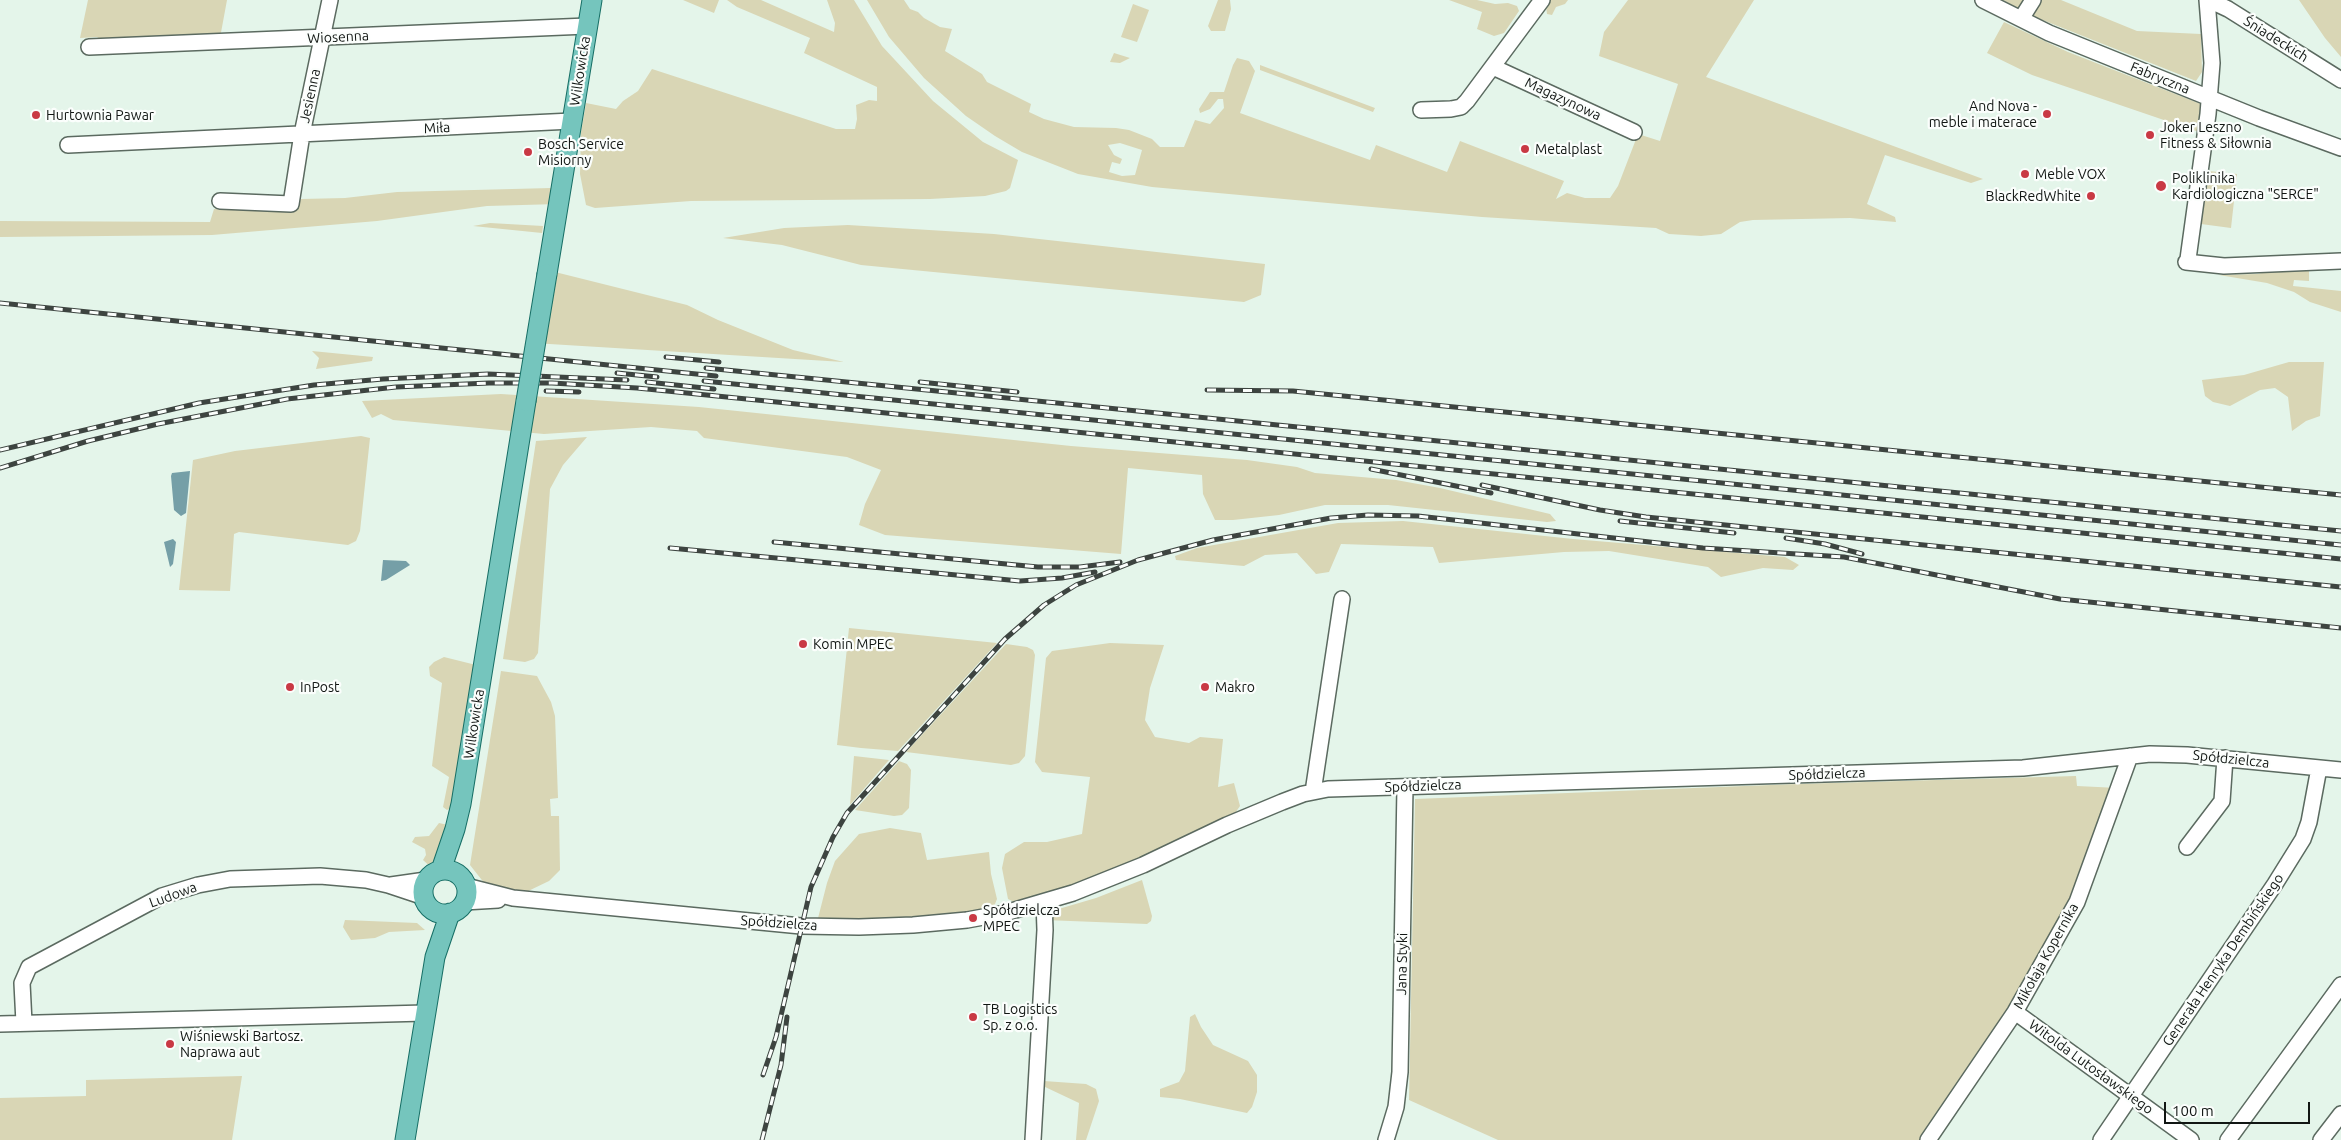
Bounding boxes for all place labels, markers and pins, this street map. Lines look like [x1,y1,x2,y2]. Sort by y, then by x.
place label: And Nova - meble i materace [1929,98,2037,130]
place label: Hurtownia Pawar [46,107,154,123]
marker: And Nova - meble i materace [2041,108,2053,120]
marker: Hurtownia Pawar [30,109,42,121]
place label: Joker Leszno Fitness & Siłownia [2160,119,2272,152]
marker: Joker Leszno Fitness & Siłownia [2144,129,2156,141]
place label: Bosch Service Misiorny [538,136,624,168]
place label: Metalplast [1535,141,1602,157]
marker: Metalplast [1519,143,1531,155]
marker: Bosch Service Misiorny [522,146,534,158]
place label: Meble VOX [2035,166,2106,182]
marker: Meble VOX [2019,168,2031,180]
place label: Poliklinika Kardiologiczna "SERCE" [2172,170,2319,202]
marker: Poliklinika Kardiologiczna "SERCE" [2154,179,2168,193]
place label: BlackRedWhite [1985,188,2081,204]
marker: BlackRedWhite [2085,190,2097,202]
place label: Komin MPEC [813,636,893,652]
marker: Komin MPEC [797,638,809,650]
place label: InPost [300,679,340,695]
place label: Makro [1215,679,1255,695]
marker: InPost [284,681,296,693]
marker: Makro [1199,681,1211,693]
place label: Spółdzielcza MPEC [983,902,1060,934]
marker: Spółdzielcza MPEC [967,912,979,924]
place label: TB Logistics Sp. z o.o. [983,1001,1057,1034]
marker: TB Logistics Sp. z o.o. [967,1011,979,1023]
place label: Wiśniewski Bartosz. Naprawa aut [180,1028,303,1060]
marker: Wiśniewski Bartosz. Naprawa aut [164,1038,176,1050]

